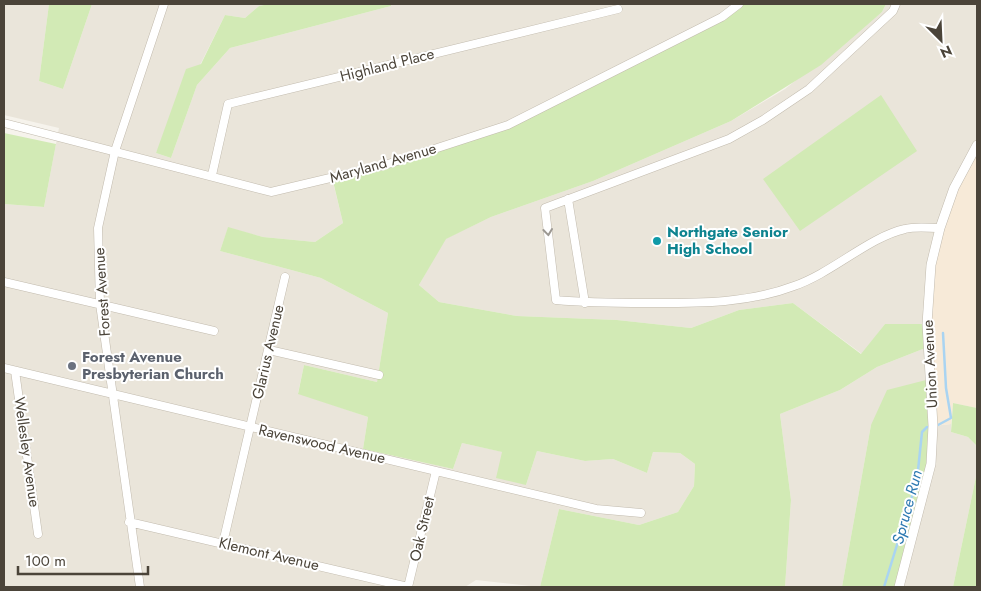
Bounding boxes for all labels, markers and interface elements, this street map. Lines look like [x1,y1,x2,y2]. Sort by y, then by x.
north arrow [916,15,966,65]
text: N [937,40,955,63]
street label: Highland Place [338,43,437,87]
street label: Maryland Avenue [327,137,439,189]
place label: Northgate Senior High School [667,221,789,260]
one-way arrow [542,228,553,236]
marker: Northgate Senior High School [651,235,663,247]
street label: Forest Avenue [88,247,116,337]
street label: Glarius Avenue [246,302,290,401]
street label: Union Avenue [917,319,943,409]
place label: Forest Avenue Presbyterian Church [82,346,224,385]
marker: Forest Avenue Presbyterian Church [66,360,78,372]
street label: Wellesley Avenue [8,396,46,509]
street label: Ravenswood Avenue [256,419,388,469]
water label: Spruce Run [886,467,928,547]
street label: Oak Street [404,494,440,564]
street label: Klemont Avenue [217,532,322,576]
scale bar [18,544,148,576]
text: 100 m [25,550,66,572]

